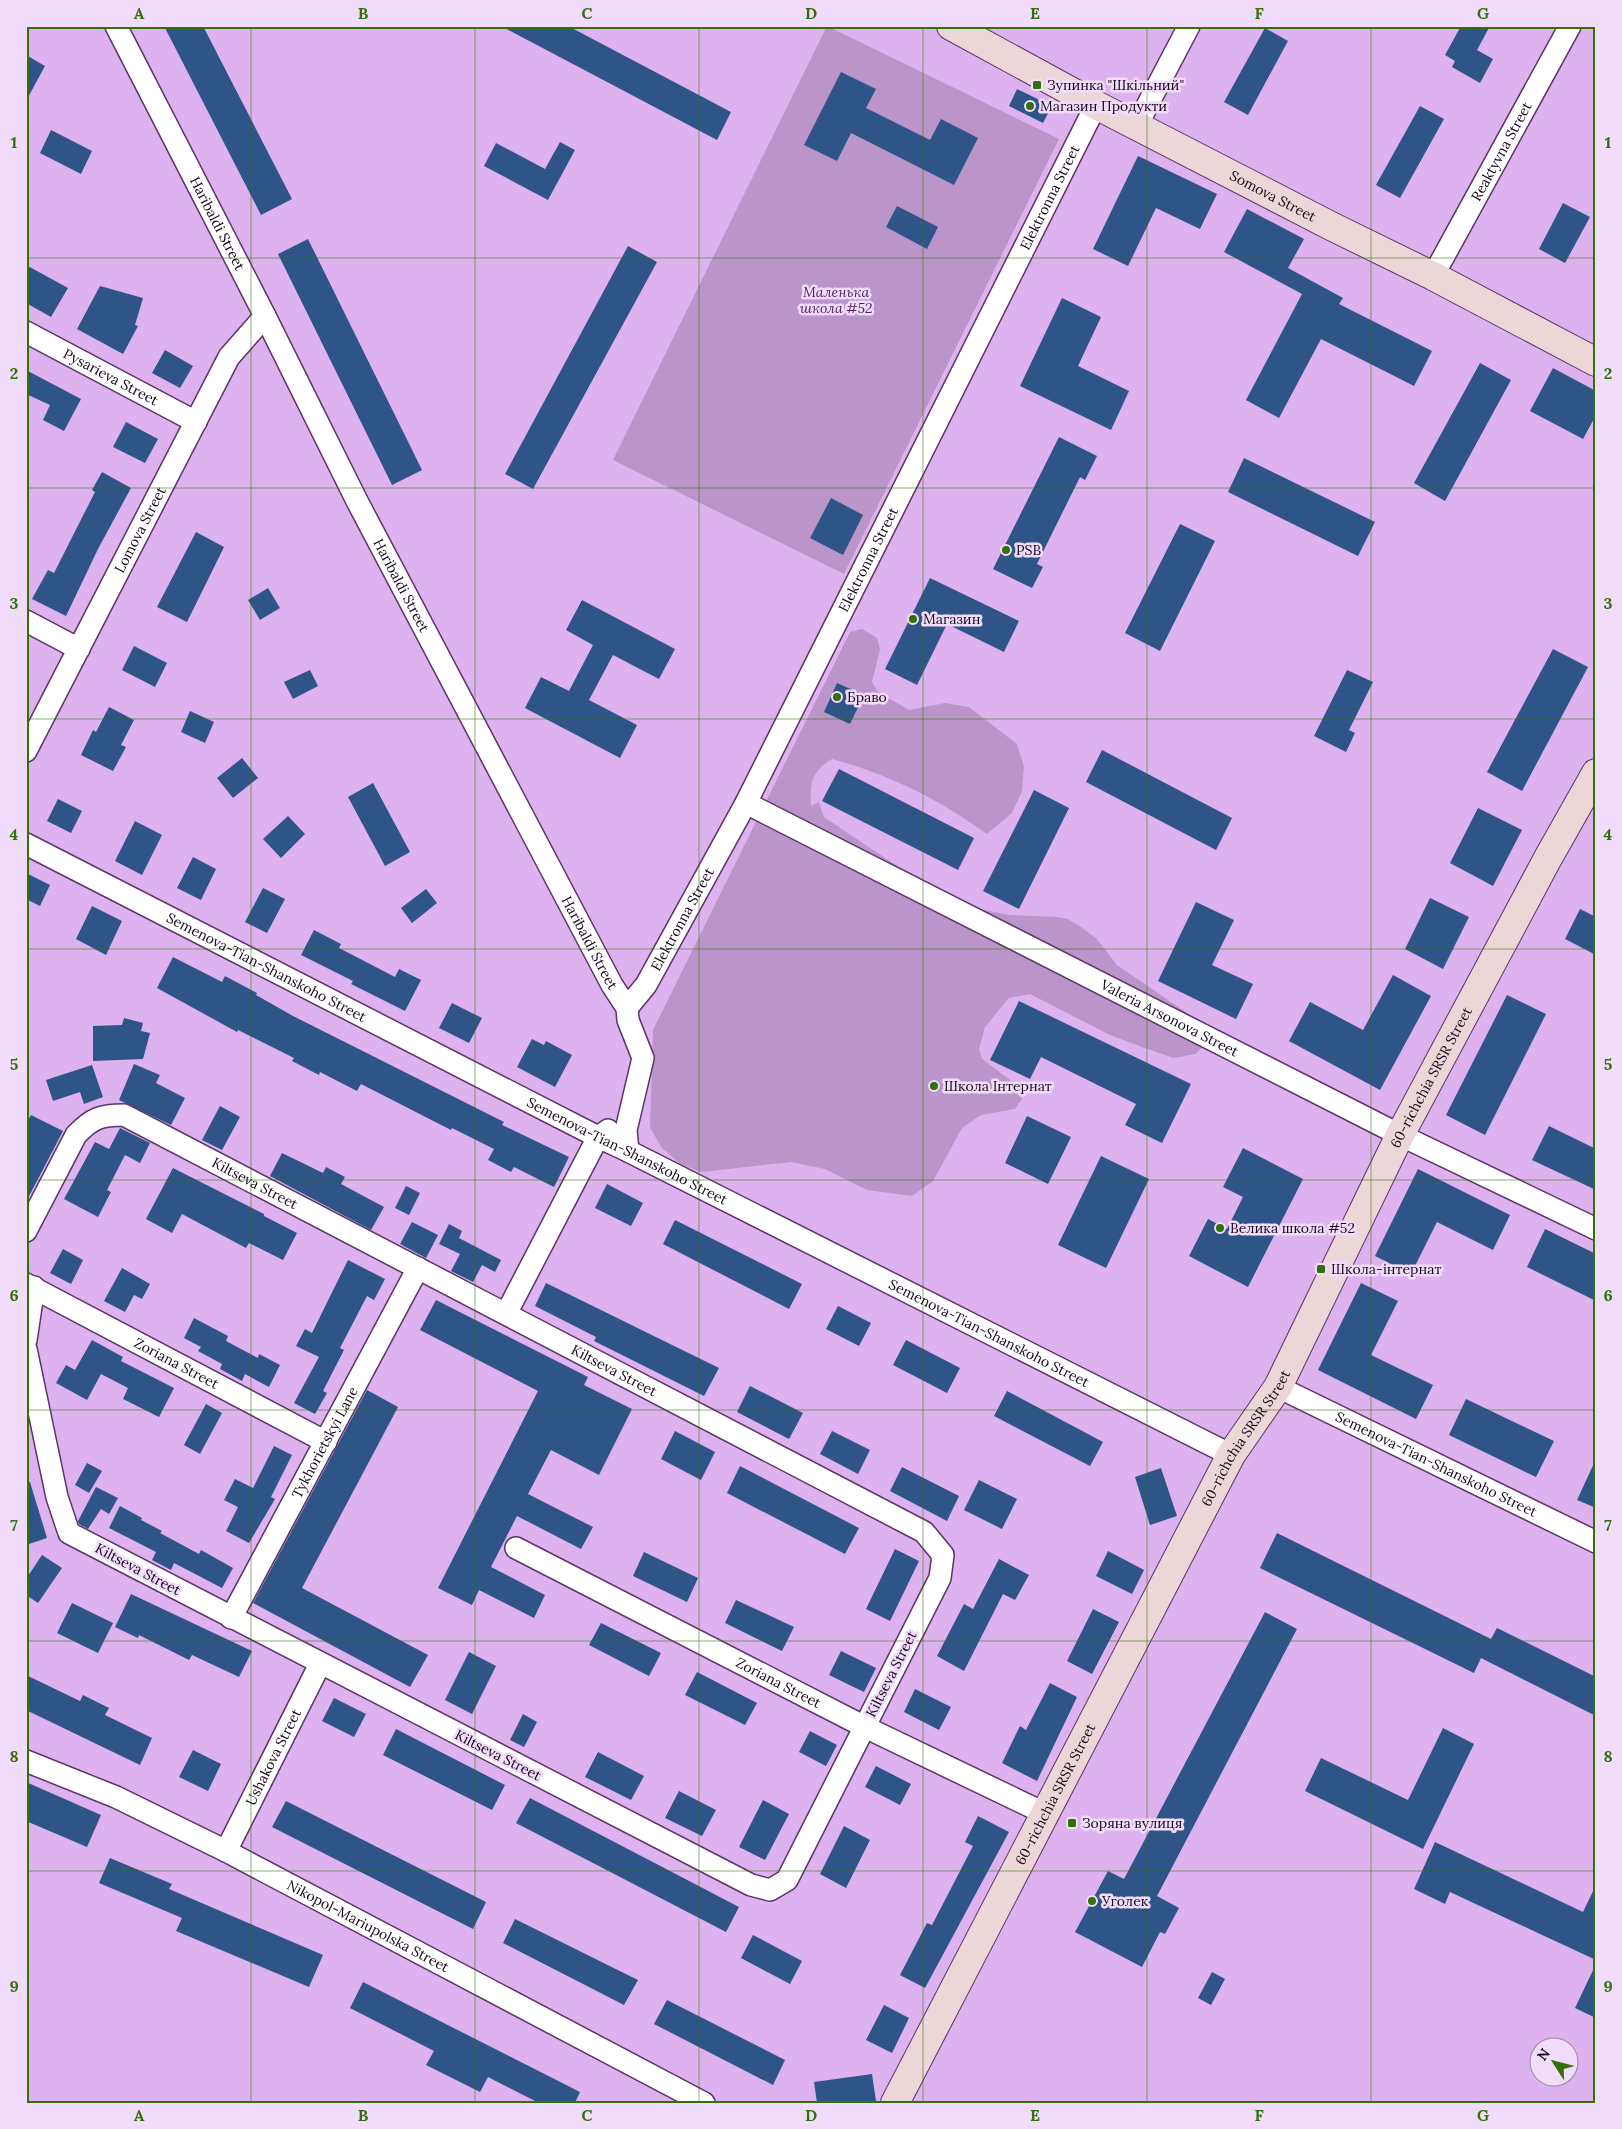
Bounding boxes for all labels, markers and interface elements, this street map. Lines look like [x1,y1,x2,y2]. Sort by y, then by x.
text: A [134,3,145,23]
text: B [358,3,369,23]
text: C [581,3,593,23]
text: D [805,3,817,23]
text: E [1030,3,1040,23]
text: F [1254,3,1264,23]
text: G [1477,3,1489,23]
place label: Зупинка "Шкільний" [1047,76,1184,94]
marker: Зупинка "Шкільний" [1031,79,1043,91]
place label: Магазин Продукти [1040,97,1167,115]
street label: Reaktyvna Street [1467,98,1536,204]
marker: Магазин Продукти [1024,100,1036,112]
text: 1 [11,132,17,152]
text: 1 [1605,132,1611,152]
street label: Elektronna Street [1016,141,1084,253]
street label: Somova Street [1227,166,1319,226]
street label: Haribaldi Street [186,174,249,274]
park label: Маленька школа #52 [800,283,872,317]
street label: Pysarieva Street [60,344,162,410]
text: 2 [10,363,18,383]
text: 2 [1604,363,1612,383]
street label: Lomova Street [110,483,170,576]
street label: Elektronna Street [834,503,902,615]
street label: Haribaldi Street [369,536,434,636]
place label: PSB [1016,541,1041,559]
marker: PSB [1000,544,1012,556]
text: 3 [10,593,19,613]
text: 3 [1604,593,1613,613]
place label: Магазин [923,610,981,628]
marker: Магазин [907,613,919,625]
place label: Браво [847,688,887,706]
marker: Браво [831,691,843,703]
text: 4 [10,824,19,844]
text: 4 [1604,824,1613,844]
street label: Elektronna Street [647,864,718,974]
street label: Haribaldi Street [558,893,622,994]
street label: Semenova-Tian-Shanskoho Street [163,908,370,1026]
street label: Valeria Arsonova Street [1097,975,1242,1061]
street label: 60-richchia SRSR Street [1386,1003,1476,1151]
text: 5 [10,1054,19,1074]
text: 5 [1604,1054,1613,1074]
place label: Школа Інтернат [944,1077,1052,1095]
marker: Школа Інтернат [928,1080,940,1092]
street label: Semenova-Tian-Shanskoho Street [524,1093,731,1209]
street label: Kiltseva Street [209,1153,301,1213]
place label: Велика школа #52 [1230,1219,1355,1237]
marker: Велика школа #52 [1214,1222,1226,1234]
place label: Школа-інтернат [1331,1260,1441,1278]
marker: Школа-інтернат [1315,1263,1327,1275]
street label: Semenova-Tian-Shanskoho Street [886,1275,1093,1391]
text: 6 [9,1285,19,1305]
text: 6 [1603,1285,1613,1305]
street label: Zoriana Street [131,1334,222,1393]
street label: Kiltseva Street [568,1341,661,1400]
street label: 60-richchia SRSR Street [1197,1366,1294,1509]
street label: Tykhorietskyi Lane [288,1383,362,1501]
street label: Semenova-Tian-Shanskoho Street [1333,1407,1540,1521]
text: 7 [10,1515,18,1535]
text: 7 [1604,1515,1612,1535]
street label: Kiltseva Street [92,1539,184,1599]
street label: Kiltseva Street [862,1627,921,1720]
street label: Zoriana Street [733,1653,825,1712]
street label: Ushakova Street [241,1705,305,1808]
street label: 60-richchia SRSR Street [1011,1720,1100,1868]
street label: Kiltseva Street [452,1726,545,1785]
text: 8 [9,1746,19,1766]
text: 8 [1603,1746,1613,1766]
place label: Зоряна вулиця [1082,1814,1182,1832]
marker: Зоряна вулиця [1066,1817,1078,1829]
street label: Nikopol-Mariupolska Street [284,1876,453,1976]
place label: Уголек [1101,1892,1149,1910]
marker: Уголек [1086,1895,1098,1907]
text: 9 [9,1976,19,1996]
text: 9 [1603,1976,1613,1996]
north arrow [1530,2036,1580,2086]
text: N [1533,2045,1554,2064]
text: A [134,2105,145,2125]
text: B [358,2105,369,2125]
text: C [581,2105,593,2125]
text: D [805,2105,817,2125]
text: E [1030,2105,1040,2125]
text: F [1254,2105,1264,2125]
text: G [1477,2105,1489,2125]

